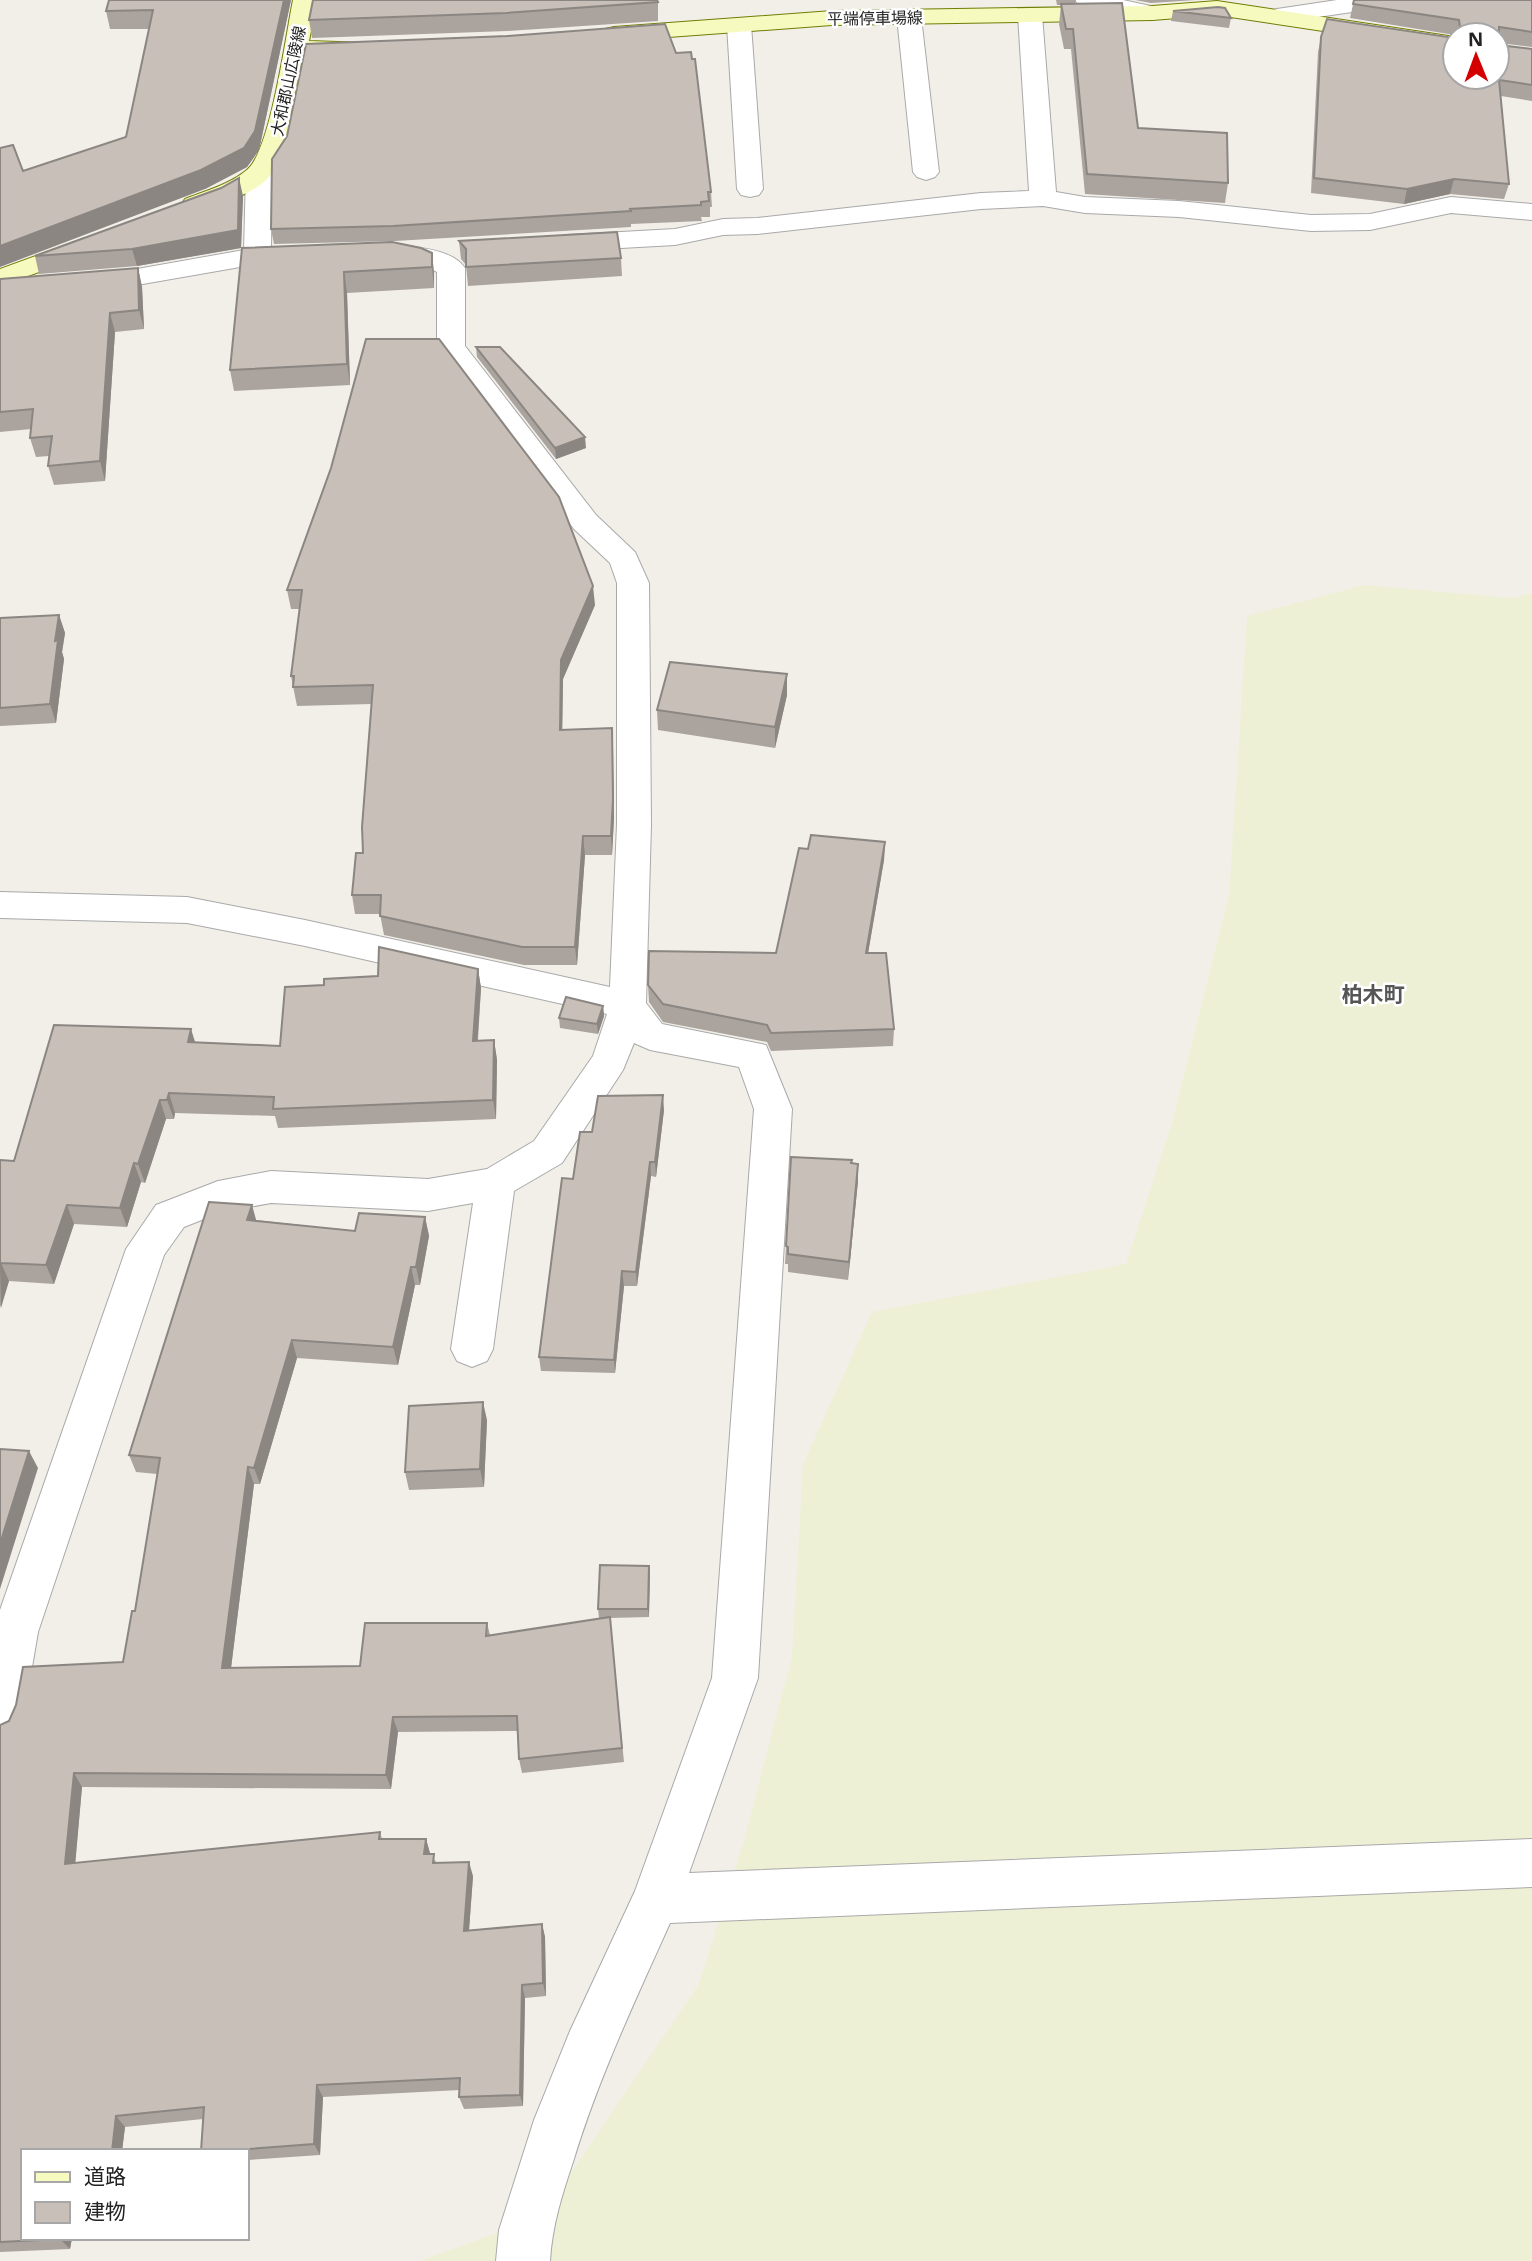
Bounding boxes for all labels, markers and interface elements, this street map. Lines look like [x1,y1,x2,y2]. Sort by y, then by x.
street label: 平端停車場線 [827,6,923,30]
north arrow [1441,21,1511,91]
street label: 大和郡山広陵線 [266,24,310,138]
text: N [1468,26,1484,52]
district label: 柏木町 [1342,980,1405,1008]
legend [21,2149,248,2240]
text: 道路 [84,2162,126,2190]
text: 建物 [84,2197,126,2225]

